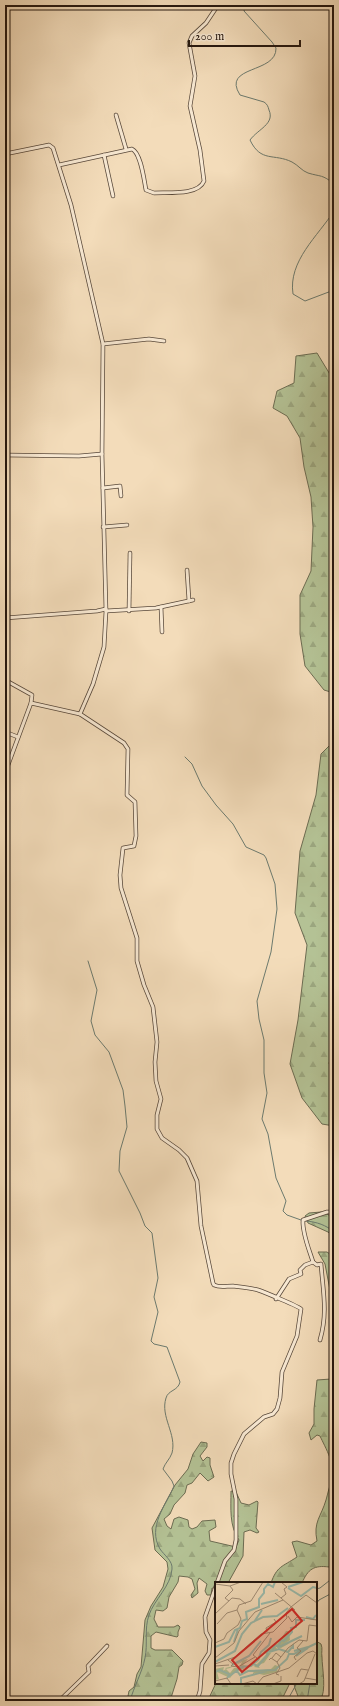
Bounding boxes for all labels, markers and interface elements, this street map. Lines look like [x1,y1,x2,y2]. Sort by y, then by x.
scale bar [189,22,300,48]
text: 200 m [195,29,224,44]
inset map [215,1582,317,1684]

